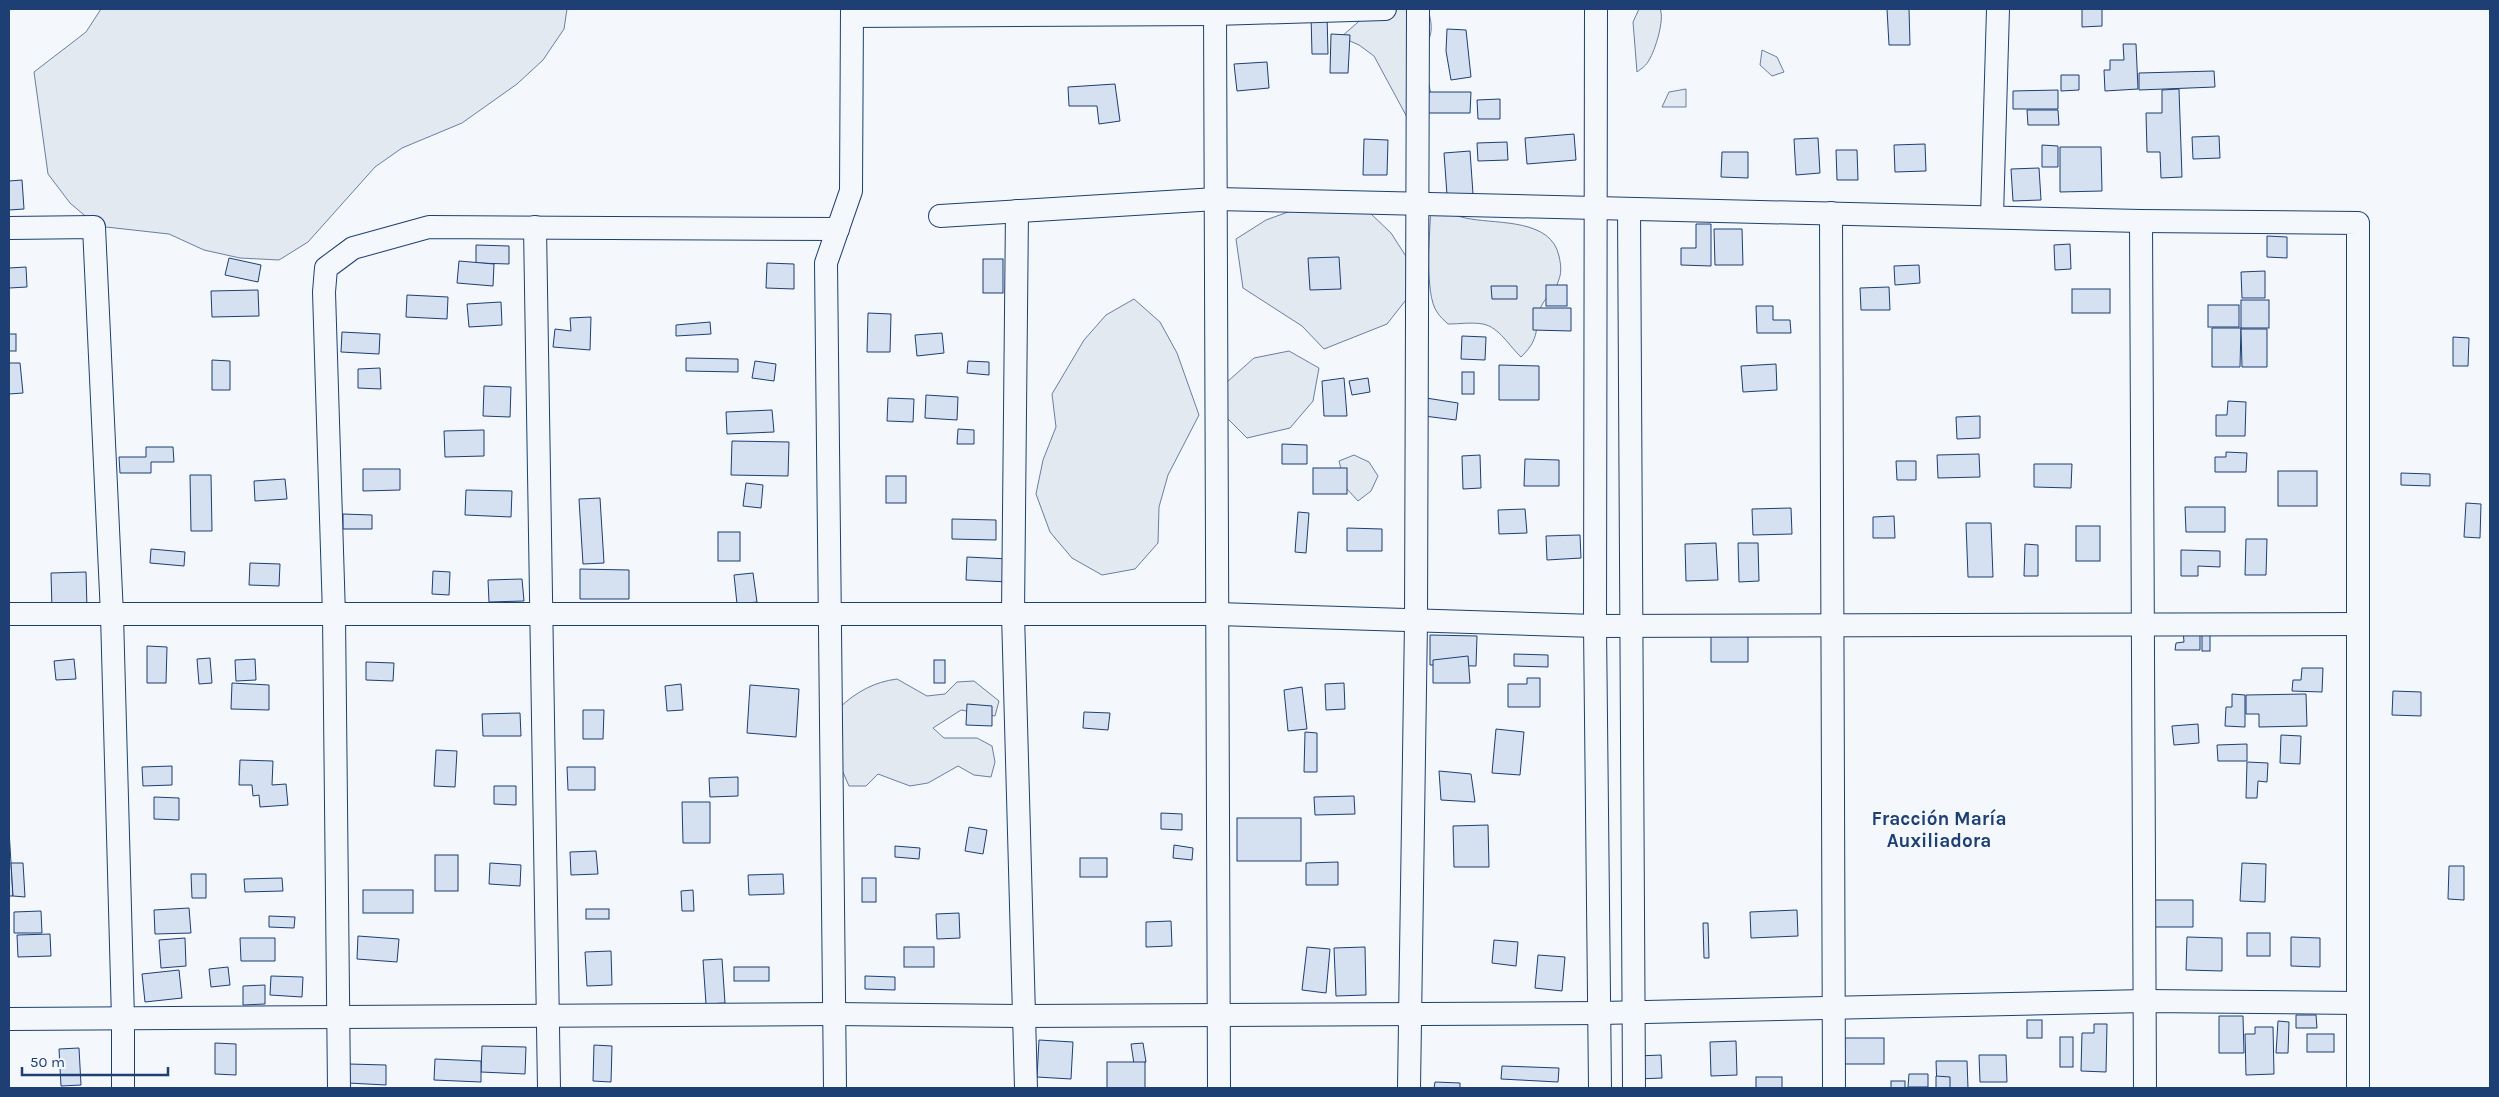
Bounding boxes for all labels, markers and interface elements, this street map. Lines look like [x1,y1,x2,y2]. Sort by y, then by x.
district label: Fracción María Auxiliadora [1871,808,2007,852]
scale bar [22,1044,169,1076]
text: 50 m [30,1053,65,1071]

